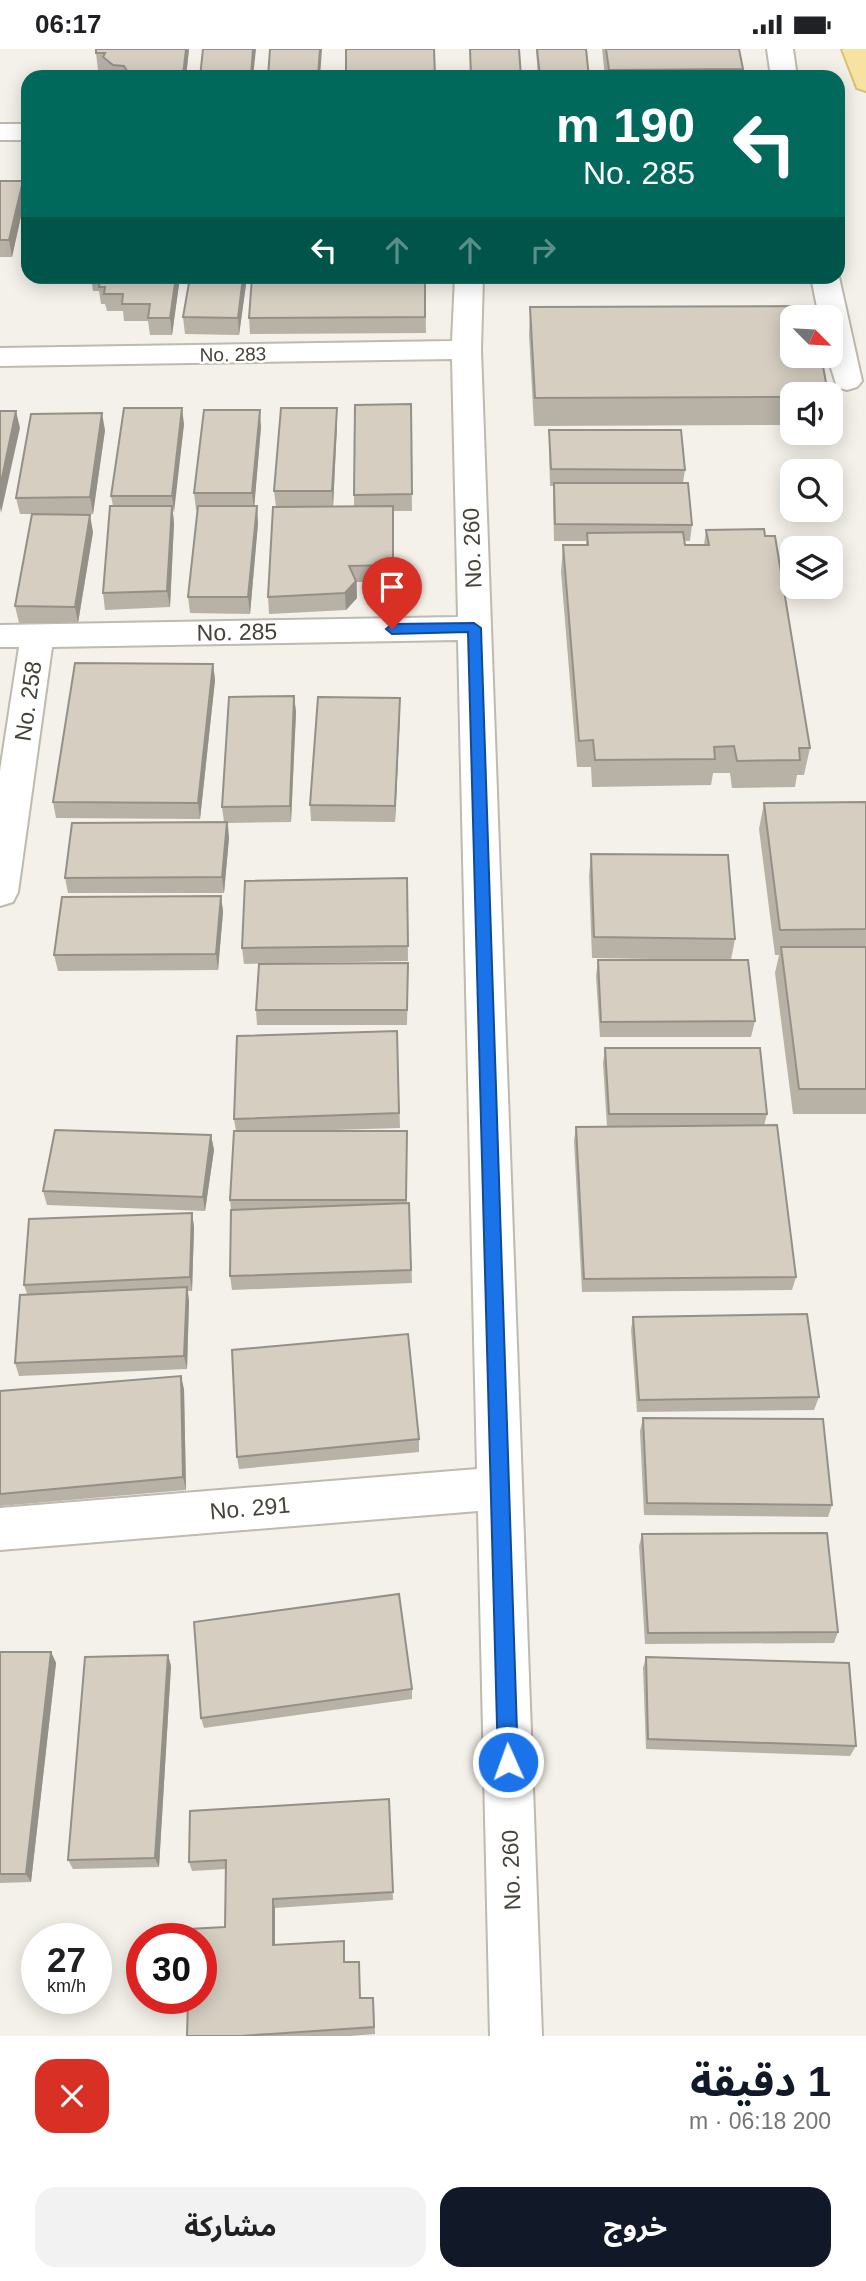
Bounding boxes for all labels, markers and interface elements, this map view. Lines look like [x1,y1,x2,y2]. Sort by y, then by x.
text: 06:17 [35,9,102,39]
text: 190 m [556,98,695,152]
icon: left [719,98,810,189]
text: No. 285 [583,155,695,191]
icon: left [305,231,343,269]
icon: ahead [378,231,416,269]
icon: ahead [451,231,489,269]
icon: right [524,231,562,269]
north arrow [780,305,844,367]
map controls [780,305,843,599]
street label: No. 283 [200,343,266,366]
button: sound [780,382,843,445]
button: search [780,459,843,522]
street label: No. 260 [458,507,486,589]
button: layers [780,536,843,599]
pin [362,557,422,629]
icon: arrive [373,568,411,606]
street label: No. 285 [196,618,278,646]
street label: No. 258 [10,659,46,743]
street label: No. 291 [209,1492,291,1524]
position arrow [471,1725,545,1799]
street label: No. 260 [497,1829,525,1911]
speed limit sign: 30 [126,1923,217,2014]
text: 27 [47,1940,86,1979]
text: km/h [47,1976,86,1996]
text: 1 دقيقة [690,2058,831,2105]
button: close [35,2059,109,2133]
text: 200 m · 06:18 [689,2108,831,2134]
button: مشاركة [35,2187,426,2267]
button: خروج [440,2187,831,2267]

